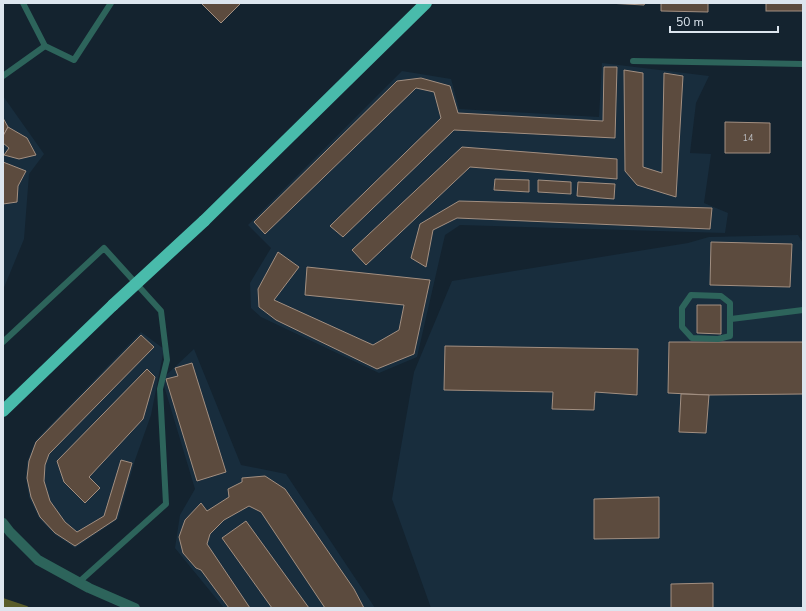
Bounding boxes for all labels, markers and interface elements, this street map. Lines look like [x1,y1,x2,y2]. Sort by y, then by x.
scale bar [670,8,778,34]
text: 50 m [676,14,704,30]
house number: 14 [743,132,754,144]

